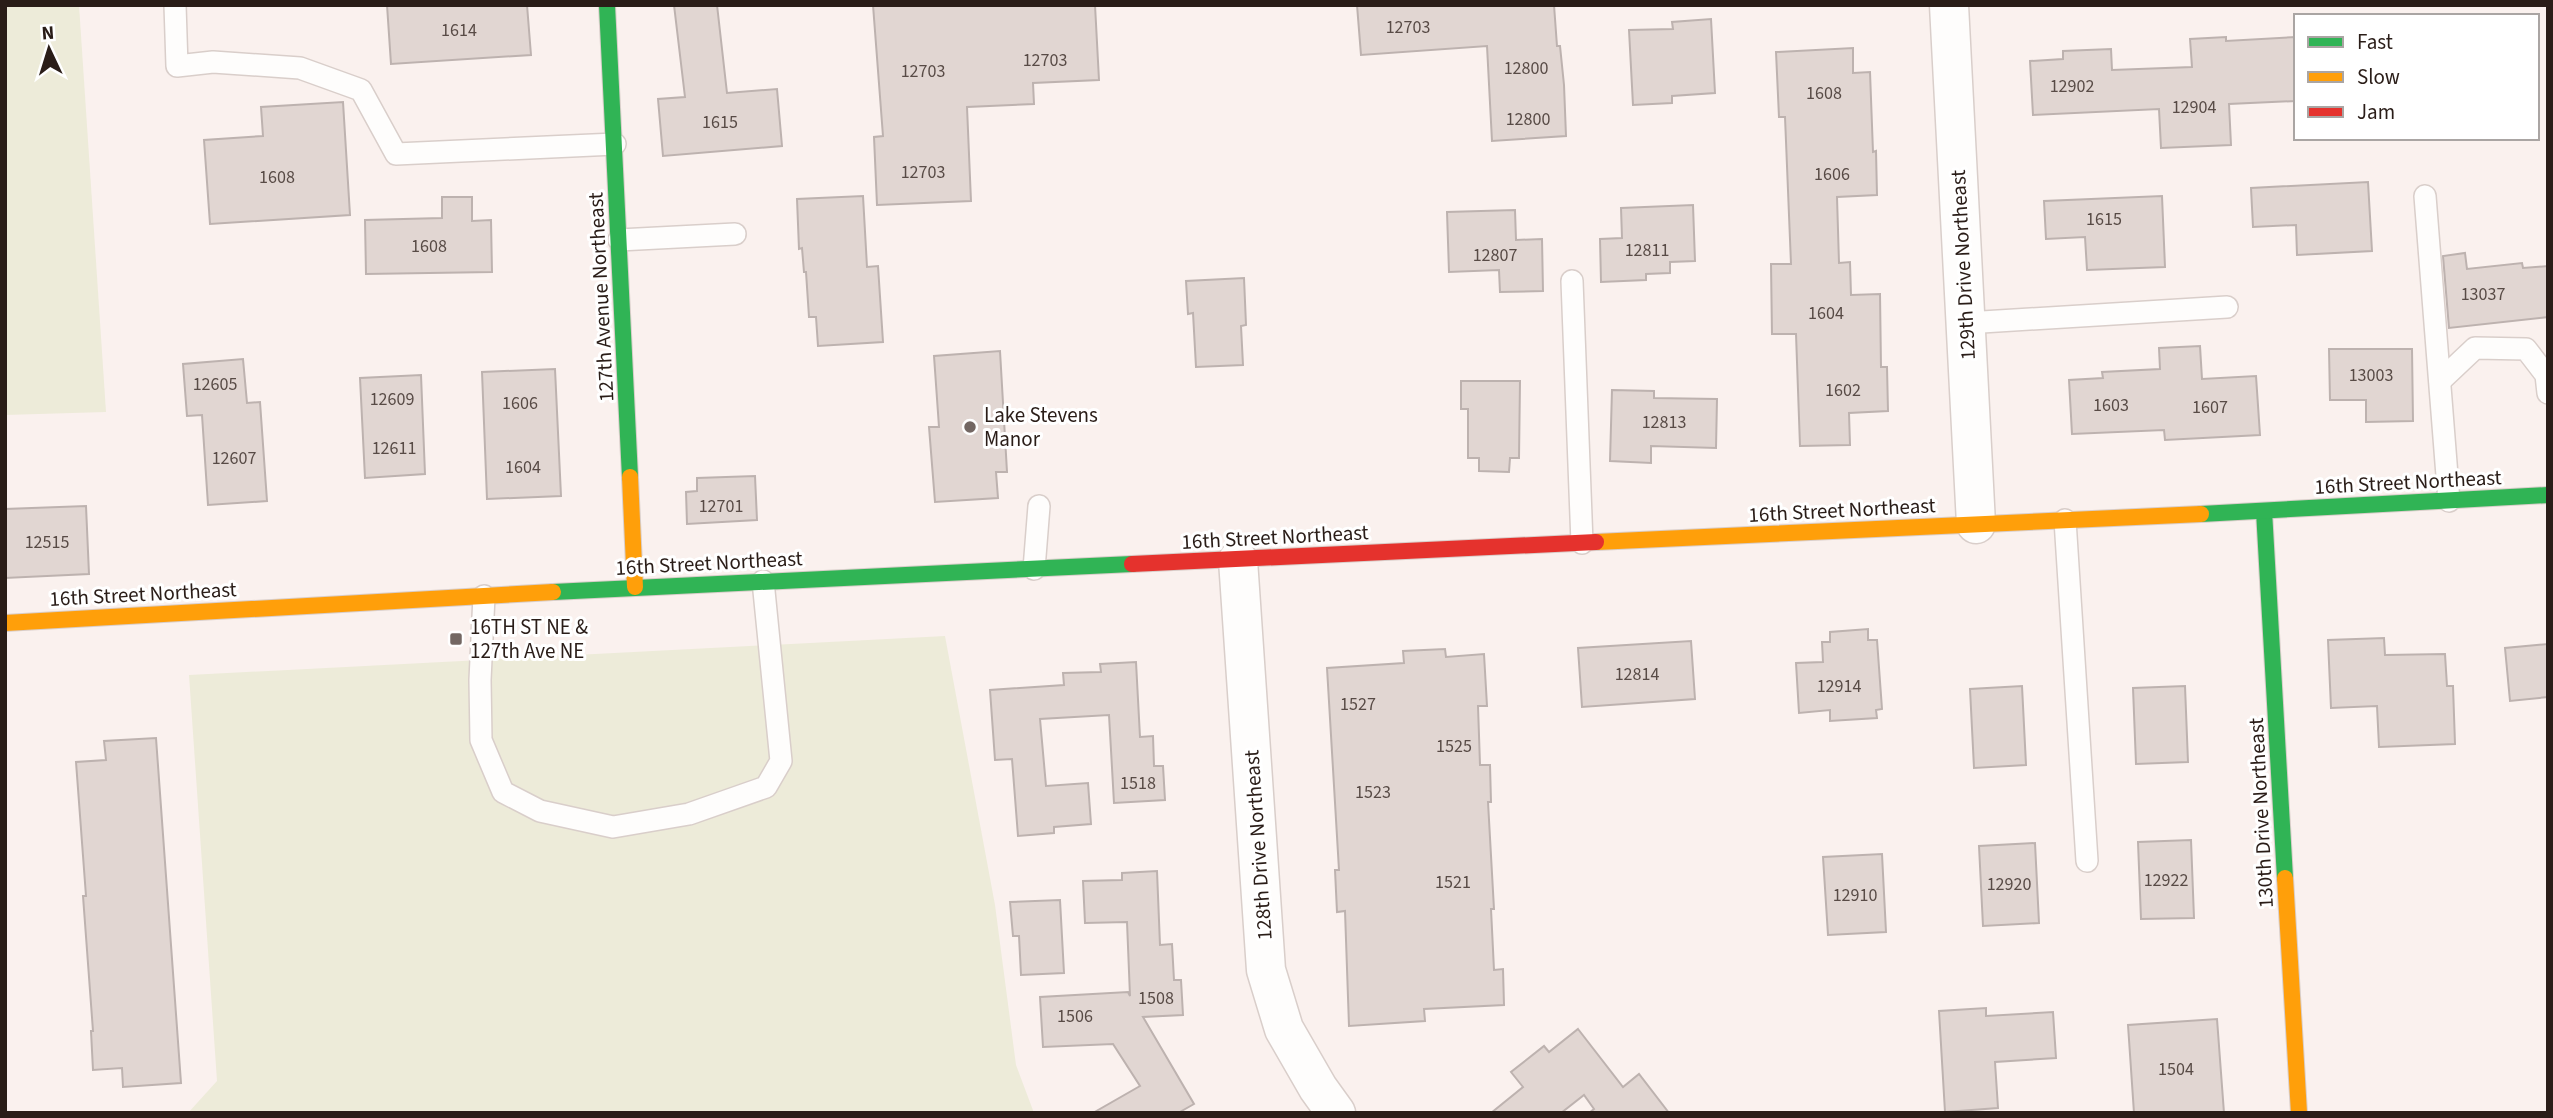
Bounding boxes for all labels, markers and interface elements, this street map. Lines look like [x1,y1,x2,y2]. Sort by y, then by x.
north arrow [14,14,84,84]
legend [2294,14,2539,140]
house number: 12703 [1386,15,1430,40]
house number: 1614 [441,18,477,43]
text: N [41,20,55,47]
text: Fast [2357,27,2393,57]
house number: 12703 [1023,48,1067,73]
house number: 12800 [1504,56,1548,81]
house number: 12703 [901,59,945,84]
text: Slow [2357,62,2400,92]
house number: 12902 [2050,74,2094,99]
house number: 1608 [1806,81,1842,106]
house number: 12904 [2172,95,2216,120]
text: Jam [2357,97,2395,127]
house number: 12800 [1506,107,1550,132]
house number: 1615 [702,110,738,135]
house number: 12703 [901,160,945,185]
house number: 1606 [1814,162,1850,187]
house number: 1608 [259,165,295,190]
street label: 129th Drive Northeast [1943,169,1983,361]
street label: 127th Avenue Northeast [581,191,621,403]
house number: 1615 [2086,207,2122,232]
house number: 1608 [411,234,447,259]
house number: 12811 [1625,238,1669,263]
house number: 12807 [1473,243,1517,268]
house number: 13037 [2461,282,2505,307]
house number: 1604 [1808,301,1844,326]
house number: 13003 [2349,363,2393,388]
house number: 12605 [193,372,237,397]
house number: 1602 [1825,378,1861,403]
house number: 12609 [370,387,414,412]
house number: 1606 [502,391,538,416]
house number: 1603 [2093,393,2129,418]
house number: 1607 [2192,395,2228,420]
place label: Lake Stevens Manor [984,400,1098,454]
house number: 12813 [1642,410,1686,435]
marker: Lake Stevens Manor [962,419,978,435]
house number: 12611 [372,436,416,461]
house number: 12607 [212,446,256,471]
house number: 1604 [505,455,541,480]
street label: 16th Street Northeast [2314,462,2502,502]
street label: 16th Street Northeast [1748,490,1936,530]
house number: 12701 [699,494,743,519]
street label: 16th Street Northeast [1181,517,1369,557]
house number: 12515 [25,530,69,555]
street label: 16th Street Northeast [615,543,803,583]
street label: 16th Street Northeast [49,574,237,614]
place label: 16TH ST NE & 127th Ave NE [470,612,588,666]
marker: 16TH ST NE & 127th Ave NE [448,631,464,647]
house number: 12814 [1615,662,1659,687]
house number: 12914 [1817,674,1861,699]
house number: 1527 [1340,692,1376,717]
street label: 130th Drive Northeast [2241,717,2281,909]
house number: 1525 [1436,734,1472,759]
street label: 128th Drive Northeast [1236,749,1280,941]
house number: 1518 [1120,771,1156,796]
house number: 1523 [1355,780,1391,805]
house number: 12922 [2144,868,2188,893]
house number: 1521 [1435,870,1471,895]
house number: 12920 [1987,872,2031,897]
house number: 12910 [1833,883,1877,908]
house number: 1508 [1138,986,1174,1011]
house number: 1506 [1057,1004,1093,1029]
house number: 1504 [2158,1057,2194,1082]

